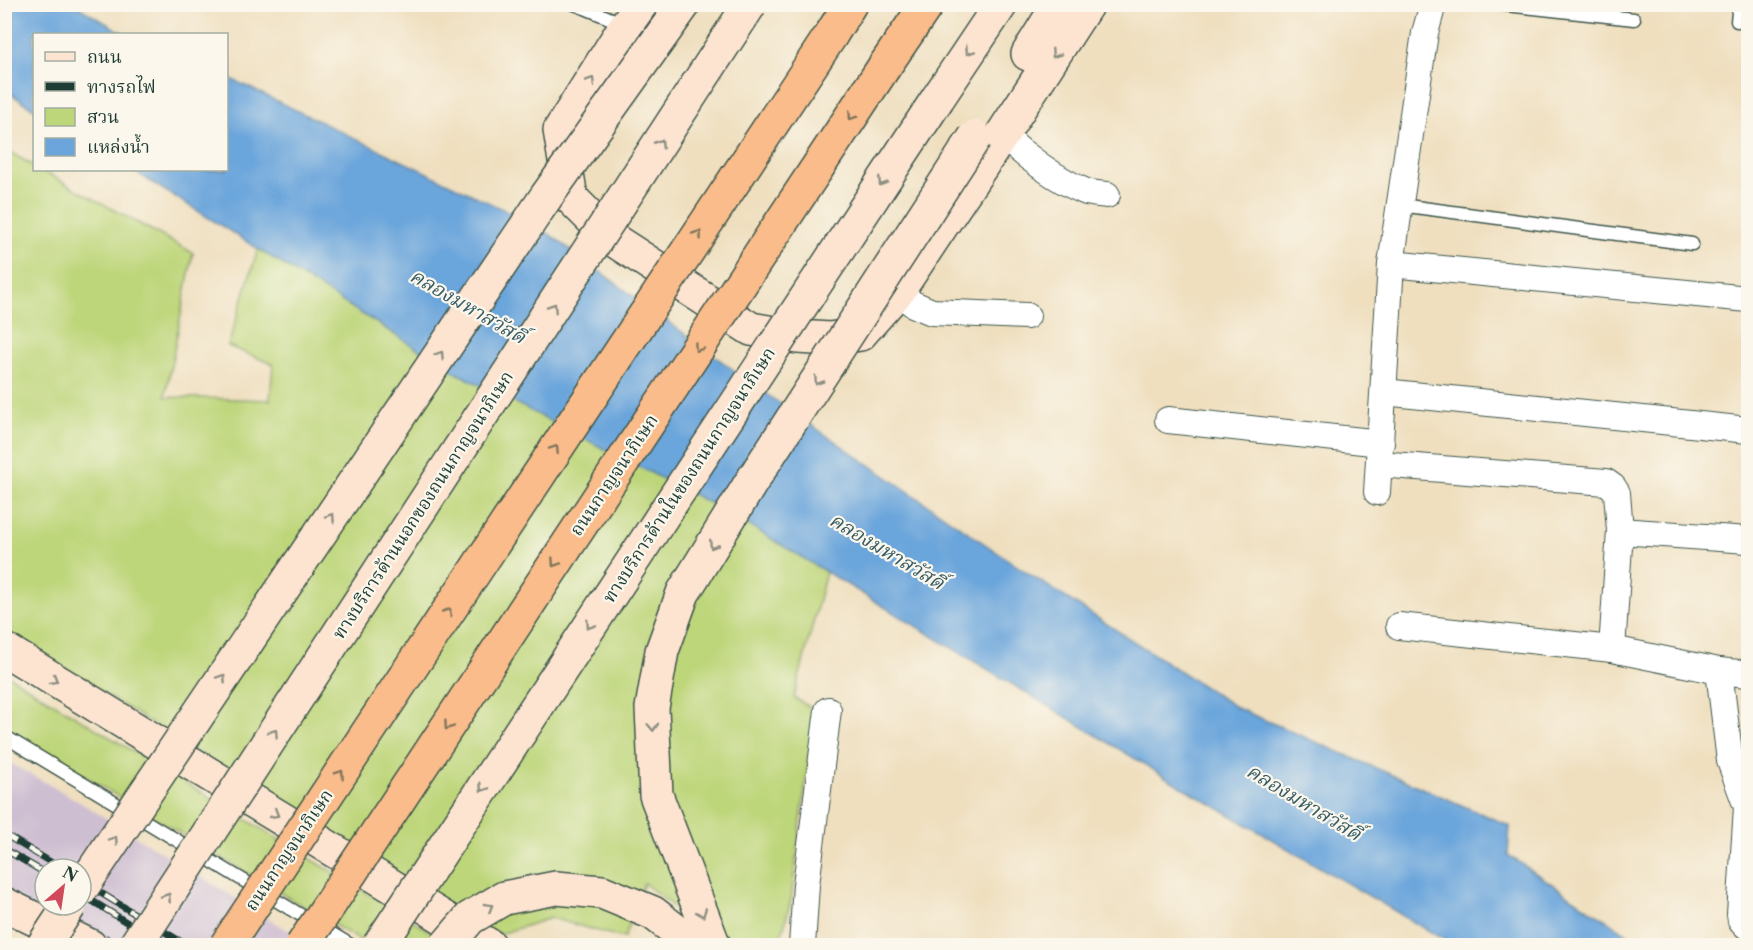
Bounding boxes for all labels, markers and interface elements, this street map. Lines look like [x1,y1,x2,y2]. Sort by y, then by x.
legend [33,33,228,171]
one-way arrow [965,44,976,55]
text: ถนน [87,46,122,68]
one-way arrow [1051,47,1062,58]
text: ทางรถไฟ [87,75,156,98]
one-way arrow [584,77,596,87]
text: สวน [87,106,119,128]
one-way arrow [848,109,859,120]
text: แหล่งน้ำ [87,133,150,158]
one-way arrow [652,139,663,150]
one-way arrow [879,175,890,186]
one-way arrow [691,230,702,241]
water label: คลองมหาสวัสดิ์ [406,261,537,352]
one-way arrow [546,302,557,313]
street label: ทางบริการด้านในของถนนกาญจนาภิเษก [597,342,780,607]
one-way arrow [694,342,705,353]
one-way arrow [433,350,444,361]
street label: ทางบริการด้านนอกของถนนกาญจนาภิเษก [328,367,518,643]
one-way arrow [814,374,825,385]
street label: ถนนกาญจนาภิเษก [565,410,663,540]
one-way arrow [548,445,559,456]
water label: คลองมหาสวัสดิ์ [825,505,955,598]
one-way arrow [324,512,335,523]
one-way arrow [708,539,720,549]
one-way arrow [551,557,562,568]
one-way arrow [440,608,452,618]
one-way arrow [586,618,597,629]
one-way arrow [48,672,58,684]
one-way arrow [215,674,226,685]
one-way arrow [443,720,455,730]
one-way arrow [646,722,659,731]
one-way arrow [266,729,277,740]
water label: คลองมหาสวัสดิ์ [1242,756,1372,849]
one-way arrow [333,770,344,781]
one-way arrow [479,781,490,792]
street label: ถนนกาญจนาภิเษก [240,785,338,915]
one-way arrow [269,807,279,819]
one-way arrow [106,836,117,847]
north arrow [33,857,93,917]
text: N [59,862,81,886]
one-way arrow [160,892,171,903]
one-way arrow [483,903,493,914]
one-way arrow [694,907,707,918]

